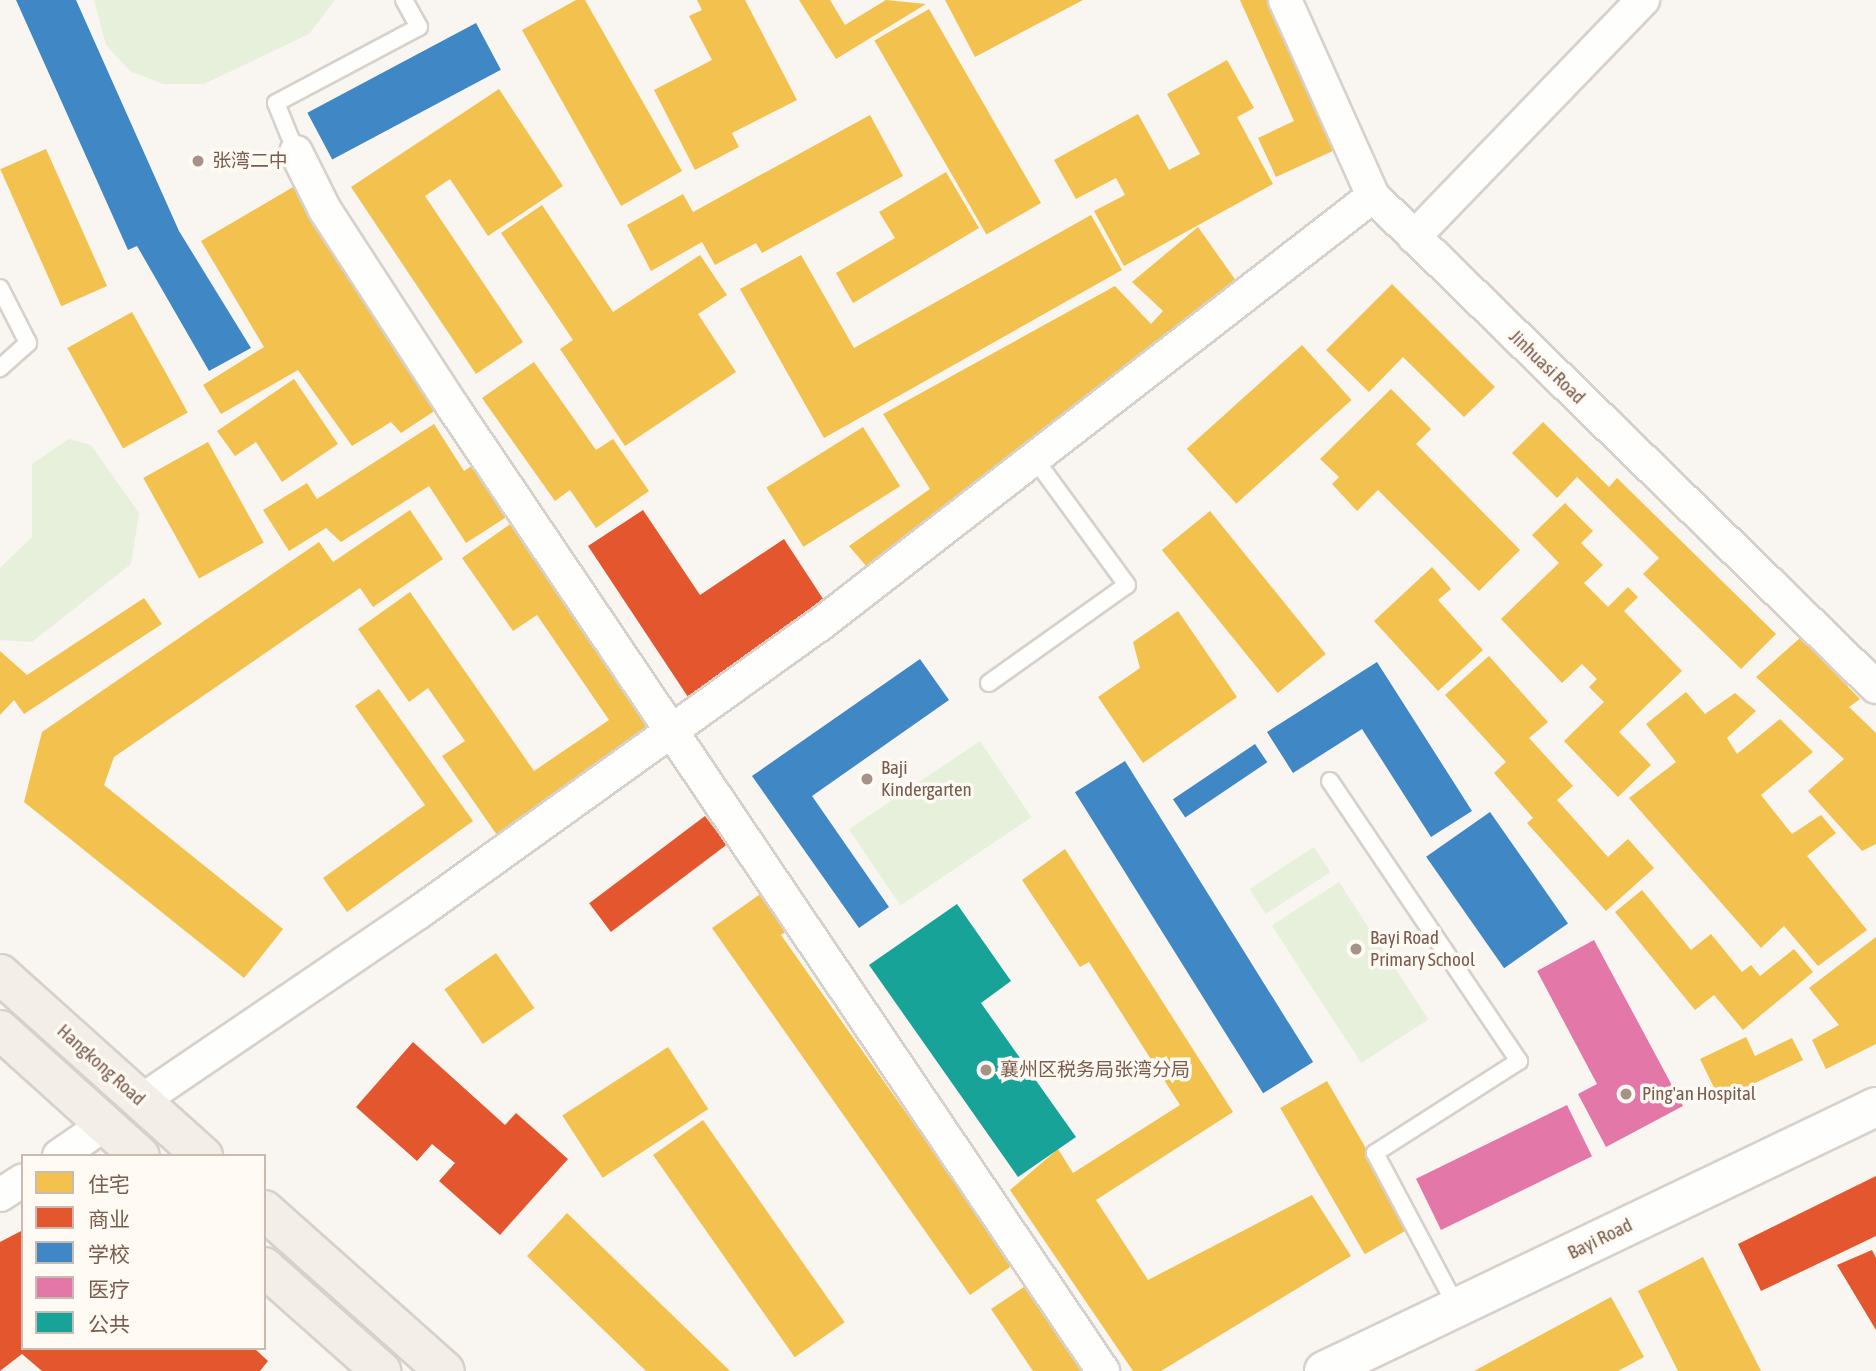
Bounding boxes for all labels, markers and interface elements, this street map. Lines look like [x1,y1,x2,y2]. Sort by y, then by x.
place label: 张湾二中 [212,150,288,172]
marker: 张湾二中 [190,153,206,169]
street label: Jinhuasi Road [1504,325,1590,409]
place label: Baji Kindergarten [881,757,972,801]
marker: Baji Kindergarten [859,771,875,787]
place label: Bayi Road Primary School [1370,927,1475,971]
marker: Bayi Road Primary School [1348,941,1364,957]
street label: Hangkong Road [52,1020,150,1110]
place label: 襄州区税务局张湾分局 [1000,1059,1190,1081]
marker: 襄州区税务局张湾分局 [978,1062,994,1078]
place label: Ping'an Hospital [1642,1083,1756,1105]
marker: Ping'an Hospital [1616,1084,1636,1104]
legend [21,1154,266,1350]
text: 住宅 [88,1172,130,1196]
text: 商业 [88,1207,130,1231]
street label: Bayi Road [1564,1214,1636,1264]
text: 学校 [88,1242,130,1266]
text: 医疗 [88,1277,130,1301]
text: 公共 [88,1312,130,1336]

